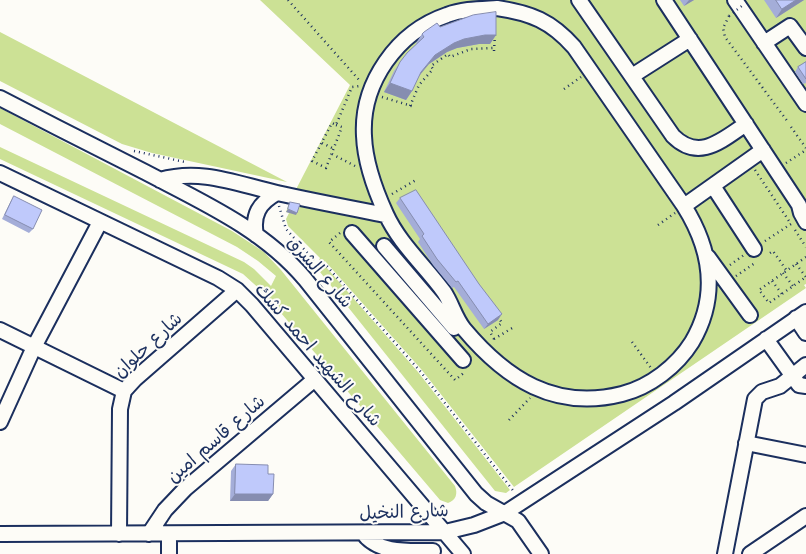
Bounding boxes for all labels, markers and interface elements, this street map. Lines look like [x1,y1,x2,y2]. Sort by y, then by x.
street label: شارع الشرق [283,231,357,313]
street label: شارع الشهيد احمد كشك [250,279,386,431]
street label: شارع حلوان [109,308,187,382]
street label: شارع قاسم امين [163,391,269,487]
street label: شارع النخيل [359,500,449,524]

